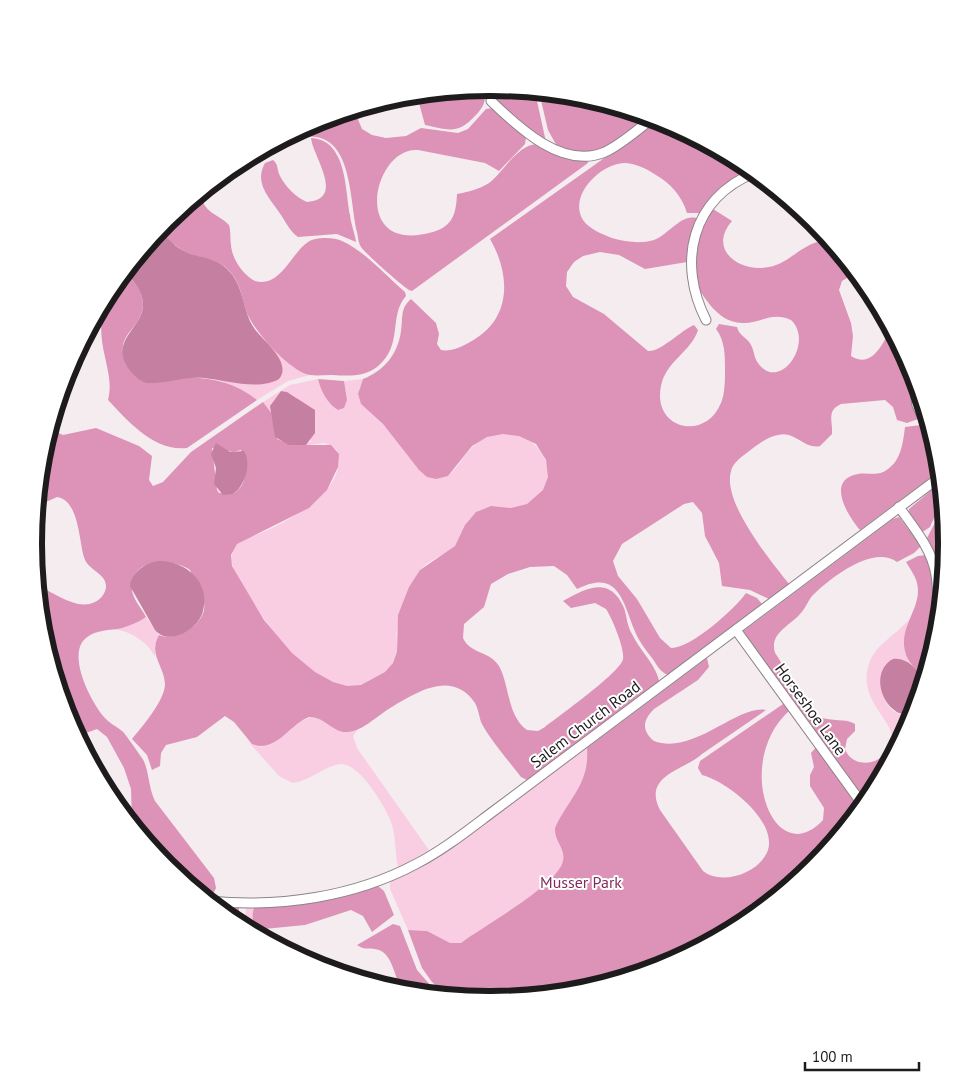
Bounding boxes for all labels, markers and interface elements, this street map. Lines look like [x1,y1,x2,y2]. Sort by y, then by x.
street label: Horseshoe Lane [771,659,851,759]
street label: Salem Church Road [526,676,644,772]
park label: Musser Park [540,872,622,892]
scale bar [805,1040,919,1072]
text: 100 m [812,1047,853,1066]

